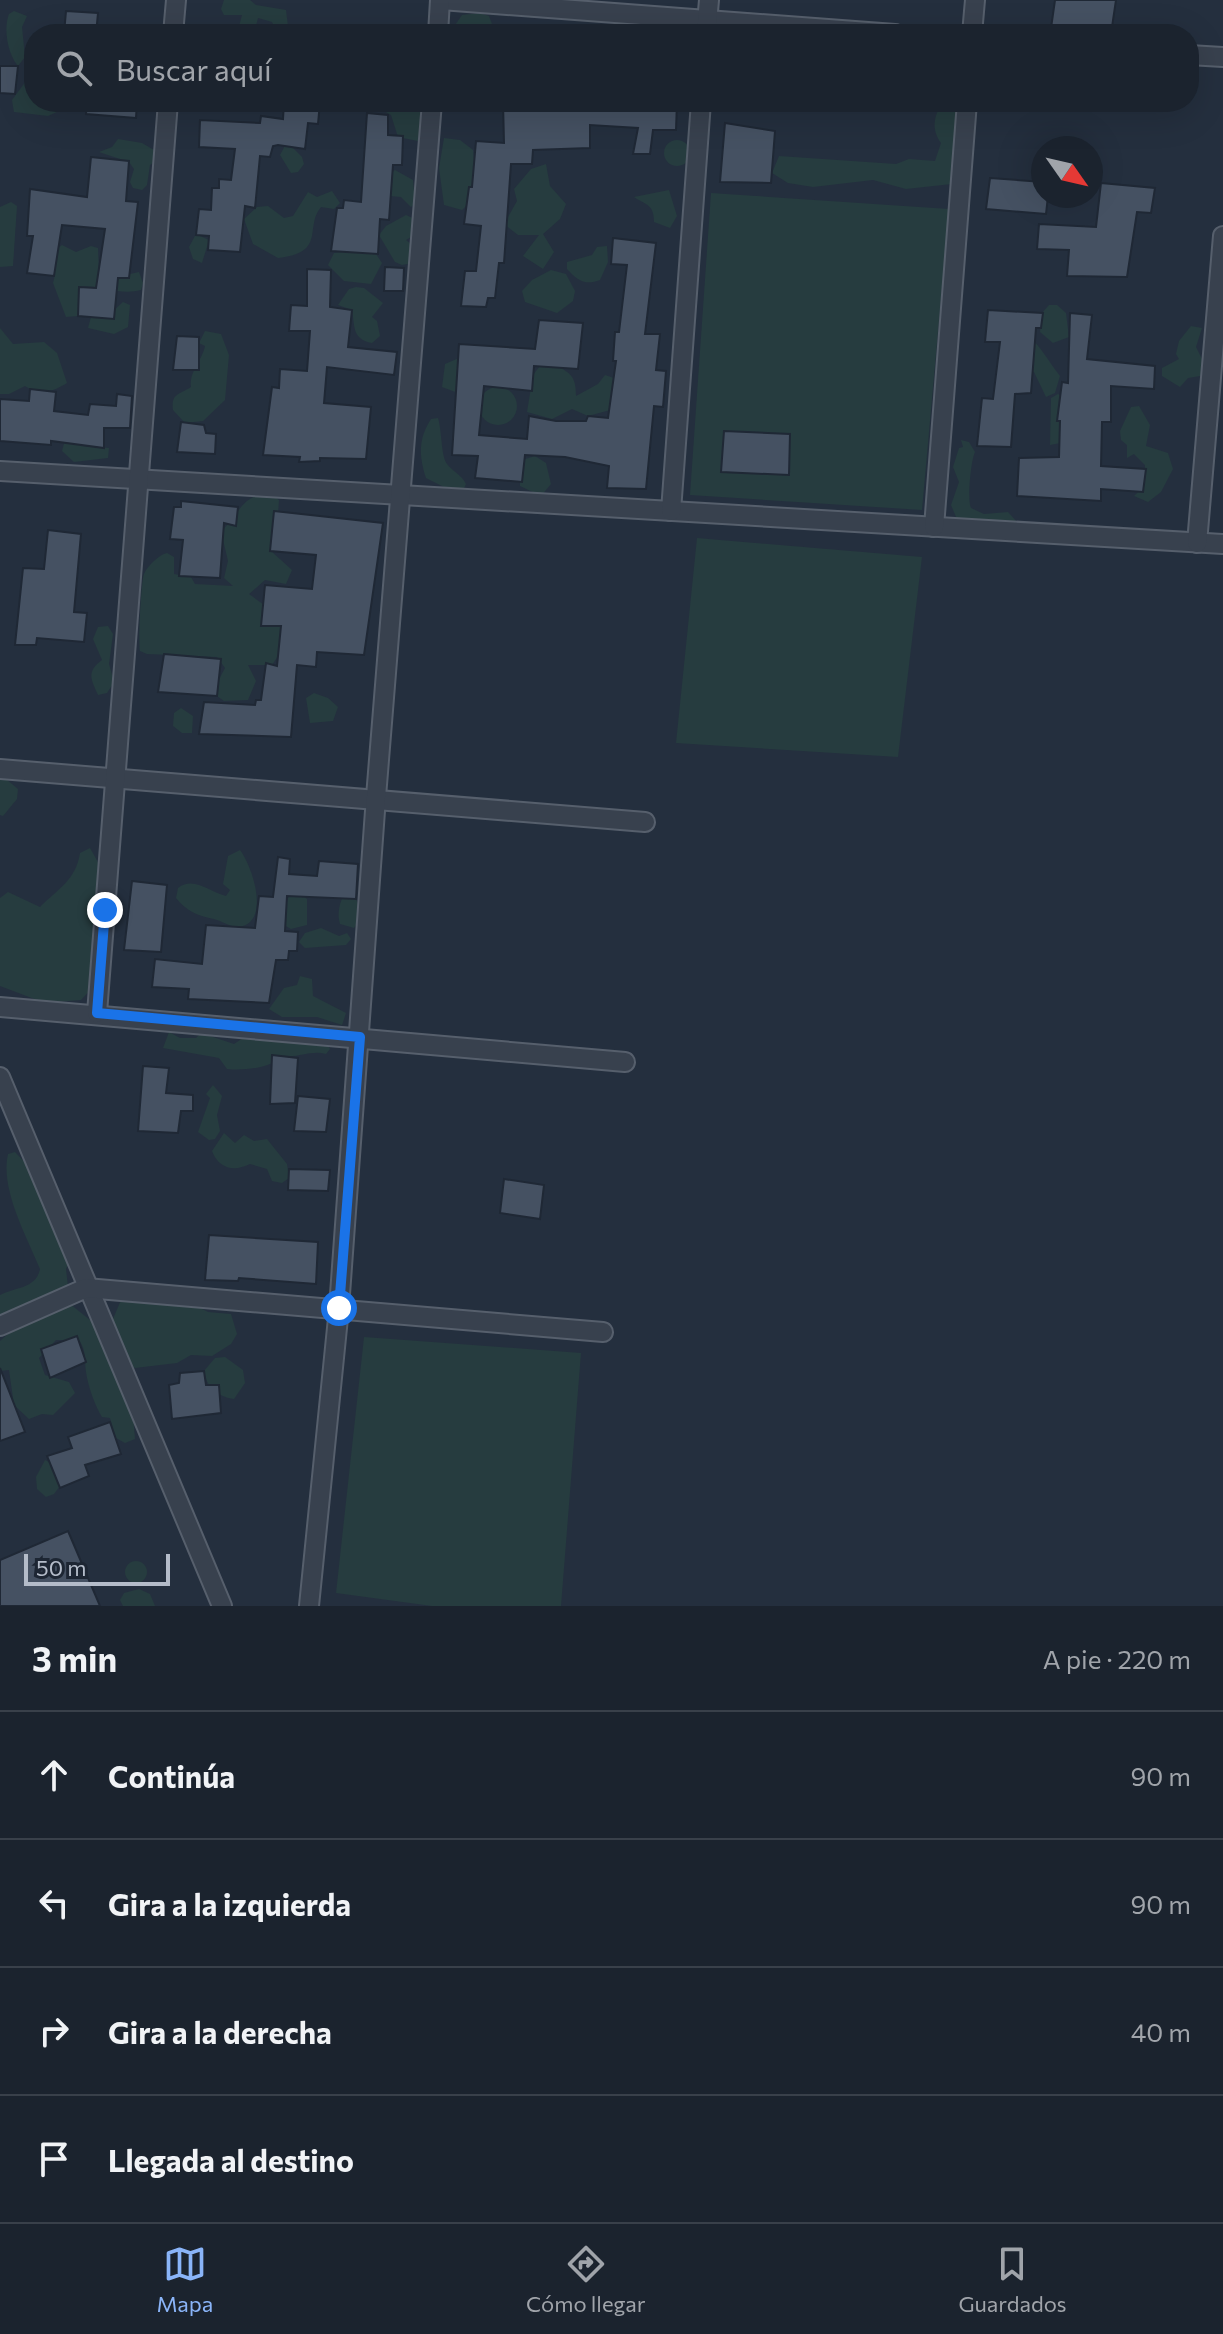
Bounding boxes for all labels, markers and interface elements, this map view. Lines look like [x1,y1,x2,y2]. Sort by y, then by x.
search box [24,24,1199,112]
icon: search [52,46,96,90]
text: Buscar aquí [116,50,272,87]
north arrow [1031,136,1103,208]
route end [87,892,123,928]
route start [321,1290,357,1326]
scale bar [24,1550,170,1586]
text: 50 m [36,1554,86,1581]
text: 3 min [32,1637,117,1679]
text: A pie · 220 m [1043,1643,1191,1674]
icon: ahead [32,1753,76,1797]
text: Continúa [108,1757,235,1794]
text: 90 m [1131,1760,1191,1791]
icon: left [32,1881,76,1925]
text: Gira a la izquierda [108,1885,351,1922]
text: 90 m [1131,1888,1191,1919]
icon: right [32,2009,76,2053]
text: Gira a la derecha [108,2013,332,2050]
text: 40 m [1131,2016,1191,2047]
icon: arrive [32,2137,76,2181]
text: Llegada al destino [108,2141,354,2178]
tab: Mapa [156,2242,213,2317]
tab: Cómo llegar [526,2242,646,2317]
tab: Guardados [958,2242,1067,2317]

